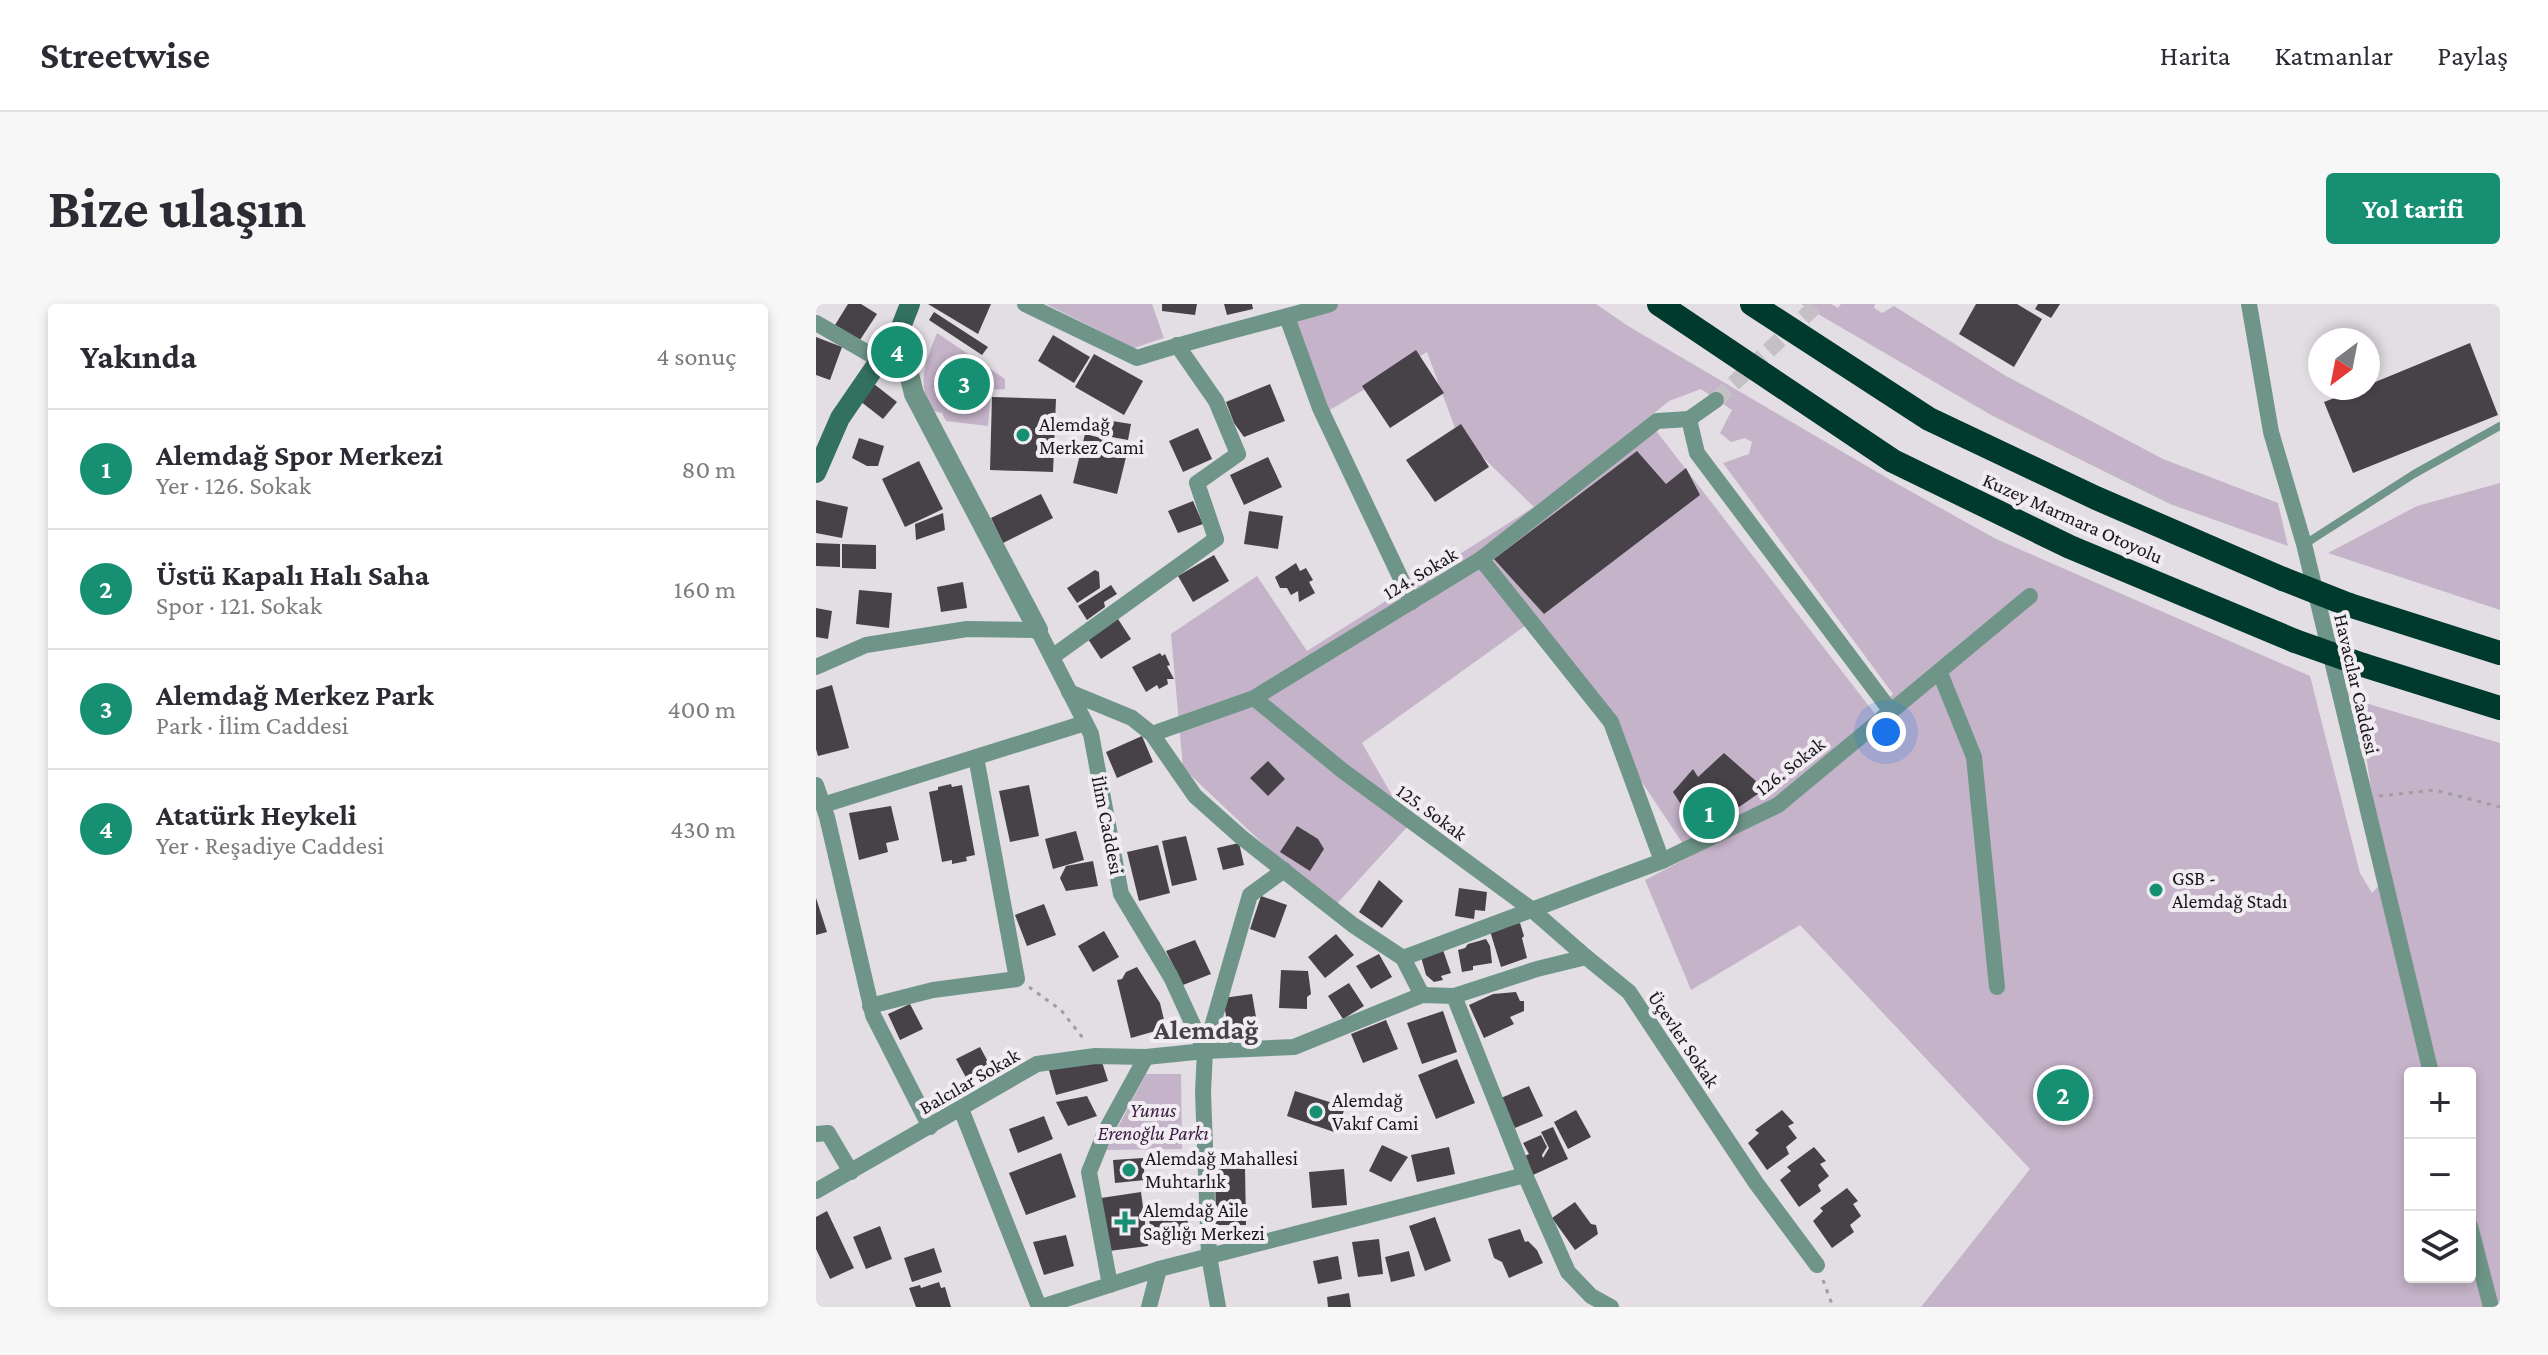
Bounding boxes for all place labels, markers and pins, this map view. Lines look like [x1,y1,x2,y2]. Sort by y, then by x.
pin: 4 [871,322,923,382]
pin: 3 [938,354,990,414]
place label: Alemdağ Merkez Cami [1039,413,1144,458]
marker: Alemdağ Merkez Cami [1014,426,1032,444]
pin: 1 [1683,783,1735,843]
place label: GSB - Alemdağ Stadı [2172,867,2288,913]
marker: GSB - Alemdağ Stadı [2147,881,2165,899]
pin: 2 [2037,1065,2089,1125]
place label: Alemdağ Vakıf Cami [1332,1089,1418,1134]
marker: Alemdağ Vakıf Cami [1307,1103,1325,1121]
place label: Alemdağ Mahallesi Muhtarlık [1145,1147,1298,1192]
marker: Alemdağ Mahallesi Muhtarlık [1120,1161,1138,1179]
place label: Alemdağ Aile Sağlığı Merkezi [1143,1199,1265,1245]
marker: Alemdağ Aile Sağlığı Merkezi [1114,1211,1136,1233]

